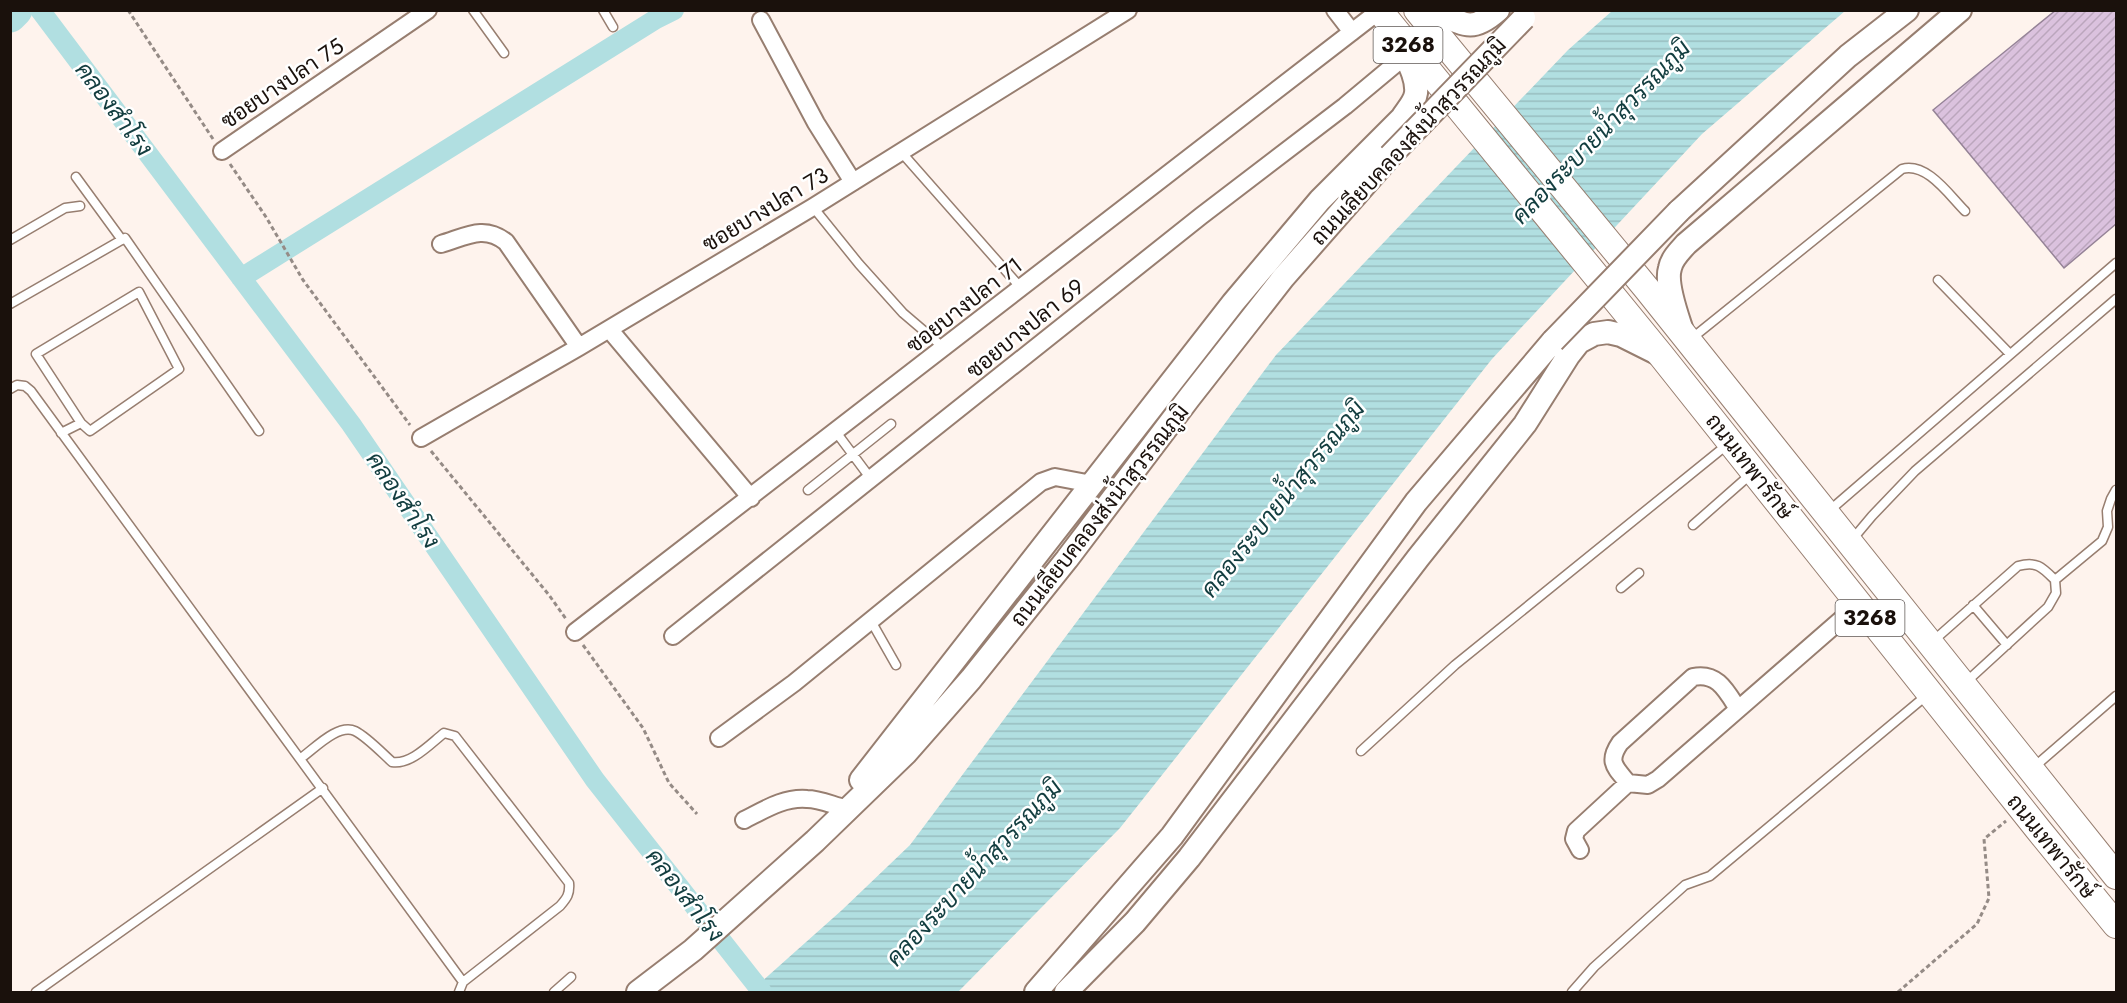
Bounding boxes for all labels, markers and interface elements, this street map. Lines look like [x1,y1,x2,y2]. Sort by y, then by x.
road number: 3268 [1374,27,1442,63]
street label: ถนนเลียบคลองส่งน้ำสุวรรณภูมิ [1301,28,1513,252]
water label: คลองระบายน้ำสุวรรณภูมิ [1502,29,1699,232]
street label: ซอยบางปลา 75 [214,30,350,136]
water label: คลองสำโรง [67,54,162,163]
street label: ซอยบางปลา 73 [696,159,834,259]
street label: ซอยบางปลา 71 [899,249,1029,361]
street label: ซอยบางปลา 69 [959,270,1091,386]
water label: คลองระบายน้ำสุวรรณภูมิ [1191,391,1374,605]
street label: ถนนเลียบคลองส่งน้ำสุวรรณภูมิ [1000,395,1196,633]
street label: ถนนเทพารักษ์ [1698,406,1802,527]
water label: คลองสำโรง [358,444,449,555]
road number: 3268 [1836,600,1904,636]
water label: คลองระบายน้ำสุวรรณภูมิ [876,769,1070,974]
street label: ถนนเทพารักษ์ [2000,787,2105,906]
water label: คลองสำโรง [638,840,733,949]

